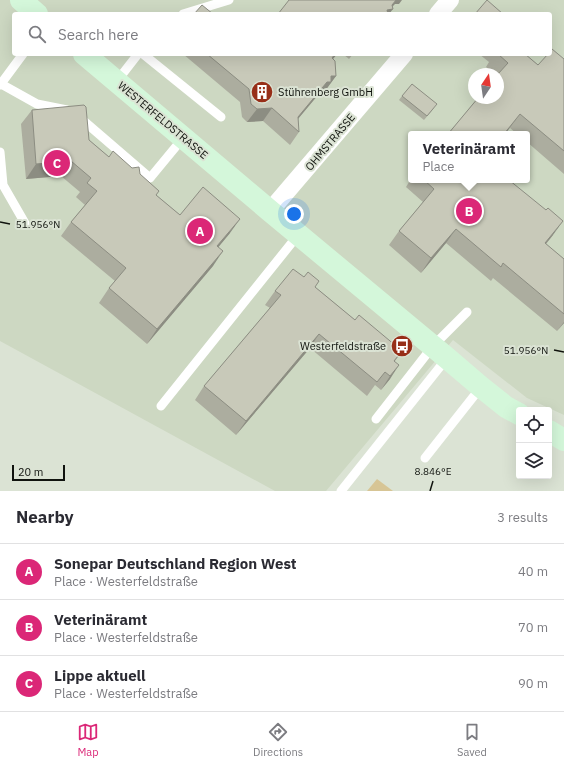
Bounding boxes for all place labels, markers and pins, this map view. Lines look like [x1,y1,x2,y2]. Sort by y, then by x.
building icon: Stührenberg GmbH [249,79,275,105]
place label: Stührenberg GmbH [278,85,373,99]
pin: C [44,148,70,178]
pin: B [456,196,482,226]
pin: A [187,216,213,246]
bus stop icon: Westerfeldstraße [389,333,415,359]
place label: Westerfeldstraße [300,339,386,353]

